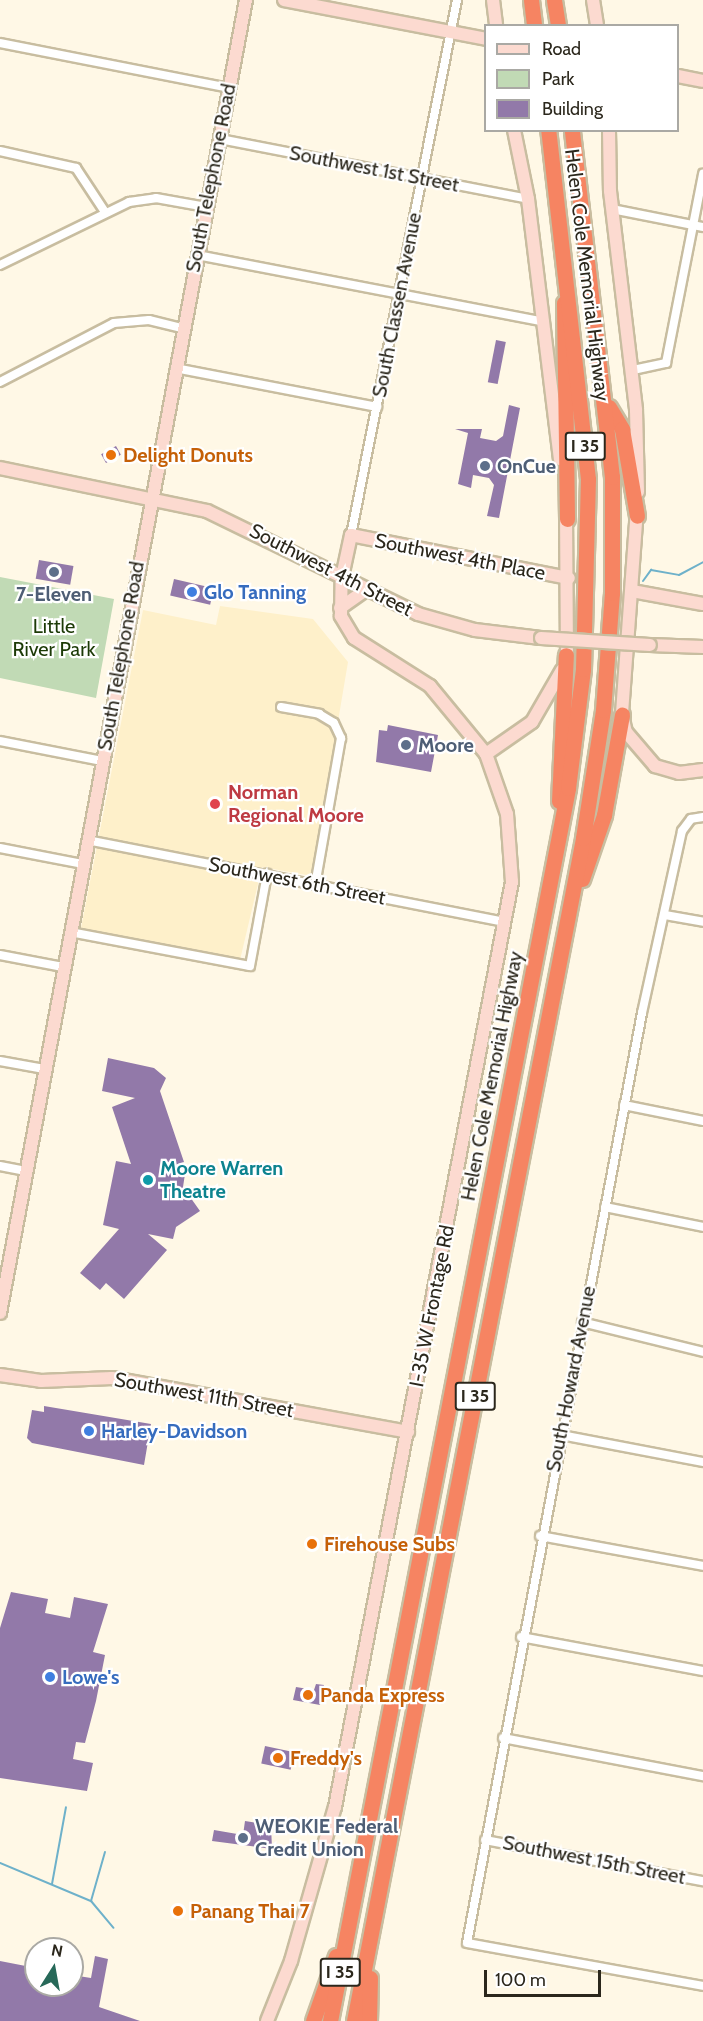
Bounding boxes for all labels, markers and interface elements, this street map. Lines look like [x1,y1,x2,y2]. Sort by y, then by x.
legend [484,24,679,132]
text: Road [542,38,581,60]
text: Park [542,68,574,90]
street label: South Telephone Road [181,82,241,274]
text: Building [542,98,603,120]
street label: Southwest 1st Street [287,141,461,197]
street label: Helen Cole Memorial Highway [560,148,614,402]
street label: South Classen Avenue [367,211,427,399]
road number: I 35 [564,431,606,461]
place label: Delight Donuts [123,443,253,467]
marker: Delight Donuts [104,448,118,462]
place label: OnCue [497,454,556,478]
marker: OnCue [478,459,492,473]
street label: Southwest 4th Street [245,518,417,622]
street label: Southwest 4th Place [373,529,547,585]
street label: South Telephone Road [93,560,149,752]
marker: 7-Eleven [47,565,61,579]
place label: Glo Tanning [204,580,306,604]
place label: 7-Eleven [16,582,92,606]
marker: Glo Tanning [185,585,199,599]
park label: Little River Park [13,615,95,662]
place label: Moore [418,733,474,757]
marker: Moore [399,738,413,752]
place label: Norman Regional Moore [228,780,364,827]
marker: Norman Regional Moore [206,795,224,813]
street label: Southwest 6th Street [207,852,387,910]
street label: Helen Cole Memorial Highway [456,949,528,1203]
place label: Moore Warren Theatre [160,1156,283,1203]
marker: Moore Warren Theatre [141,1173,155,1187]
street label: I-35 W Frontage Rd [405,1223,459,1389]
street label: South Howard Avenue [541,1284,601,1474]
street label: Southwest 11th Street [113,1367,295,1423]
road number: I 35 [454,1381,496,1411]
place label: Harley-Davidson [101,1419,247,1443]
marker: Harley-Davidson [82,1424,96,1438]
place label: Firehouse Subs [324,1532,455,1556]
marker: Firehouse Subs [305,1537,319,1551]
place label: Lowe's [62,1665,119,1689]
marker: Lowe's [43,1670,57,1684]
place label: Panda Express [320,1683,445,1707]
marker: Panda Express [301,1688,315,1702]
place label: Freddy's [290,1746,362,1770]
marker: Freddy's [271,1751,285,1765]
place label: WEOKIE Federal Credit Union [255,1814,398,1861]
marker: WEOKIE Federal Credit Union [236,1831,250,1845]
street label: Southwest 15th Street [501,1831,687,1889]
place label: Panang Thai 7 [190,1899,310,1923]
marker: Panang Thai 7 [171,1904,185,1918]
north arrow [24,1937,84,1997]
text: N [50,1940,65,1961]
road number: I 35 [319,1957,361,1987]
scale bar [487,1958,604,1996]
text: 100 m [495,1969,546,1991]

